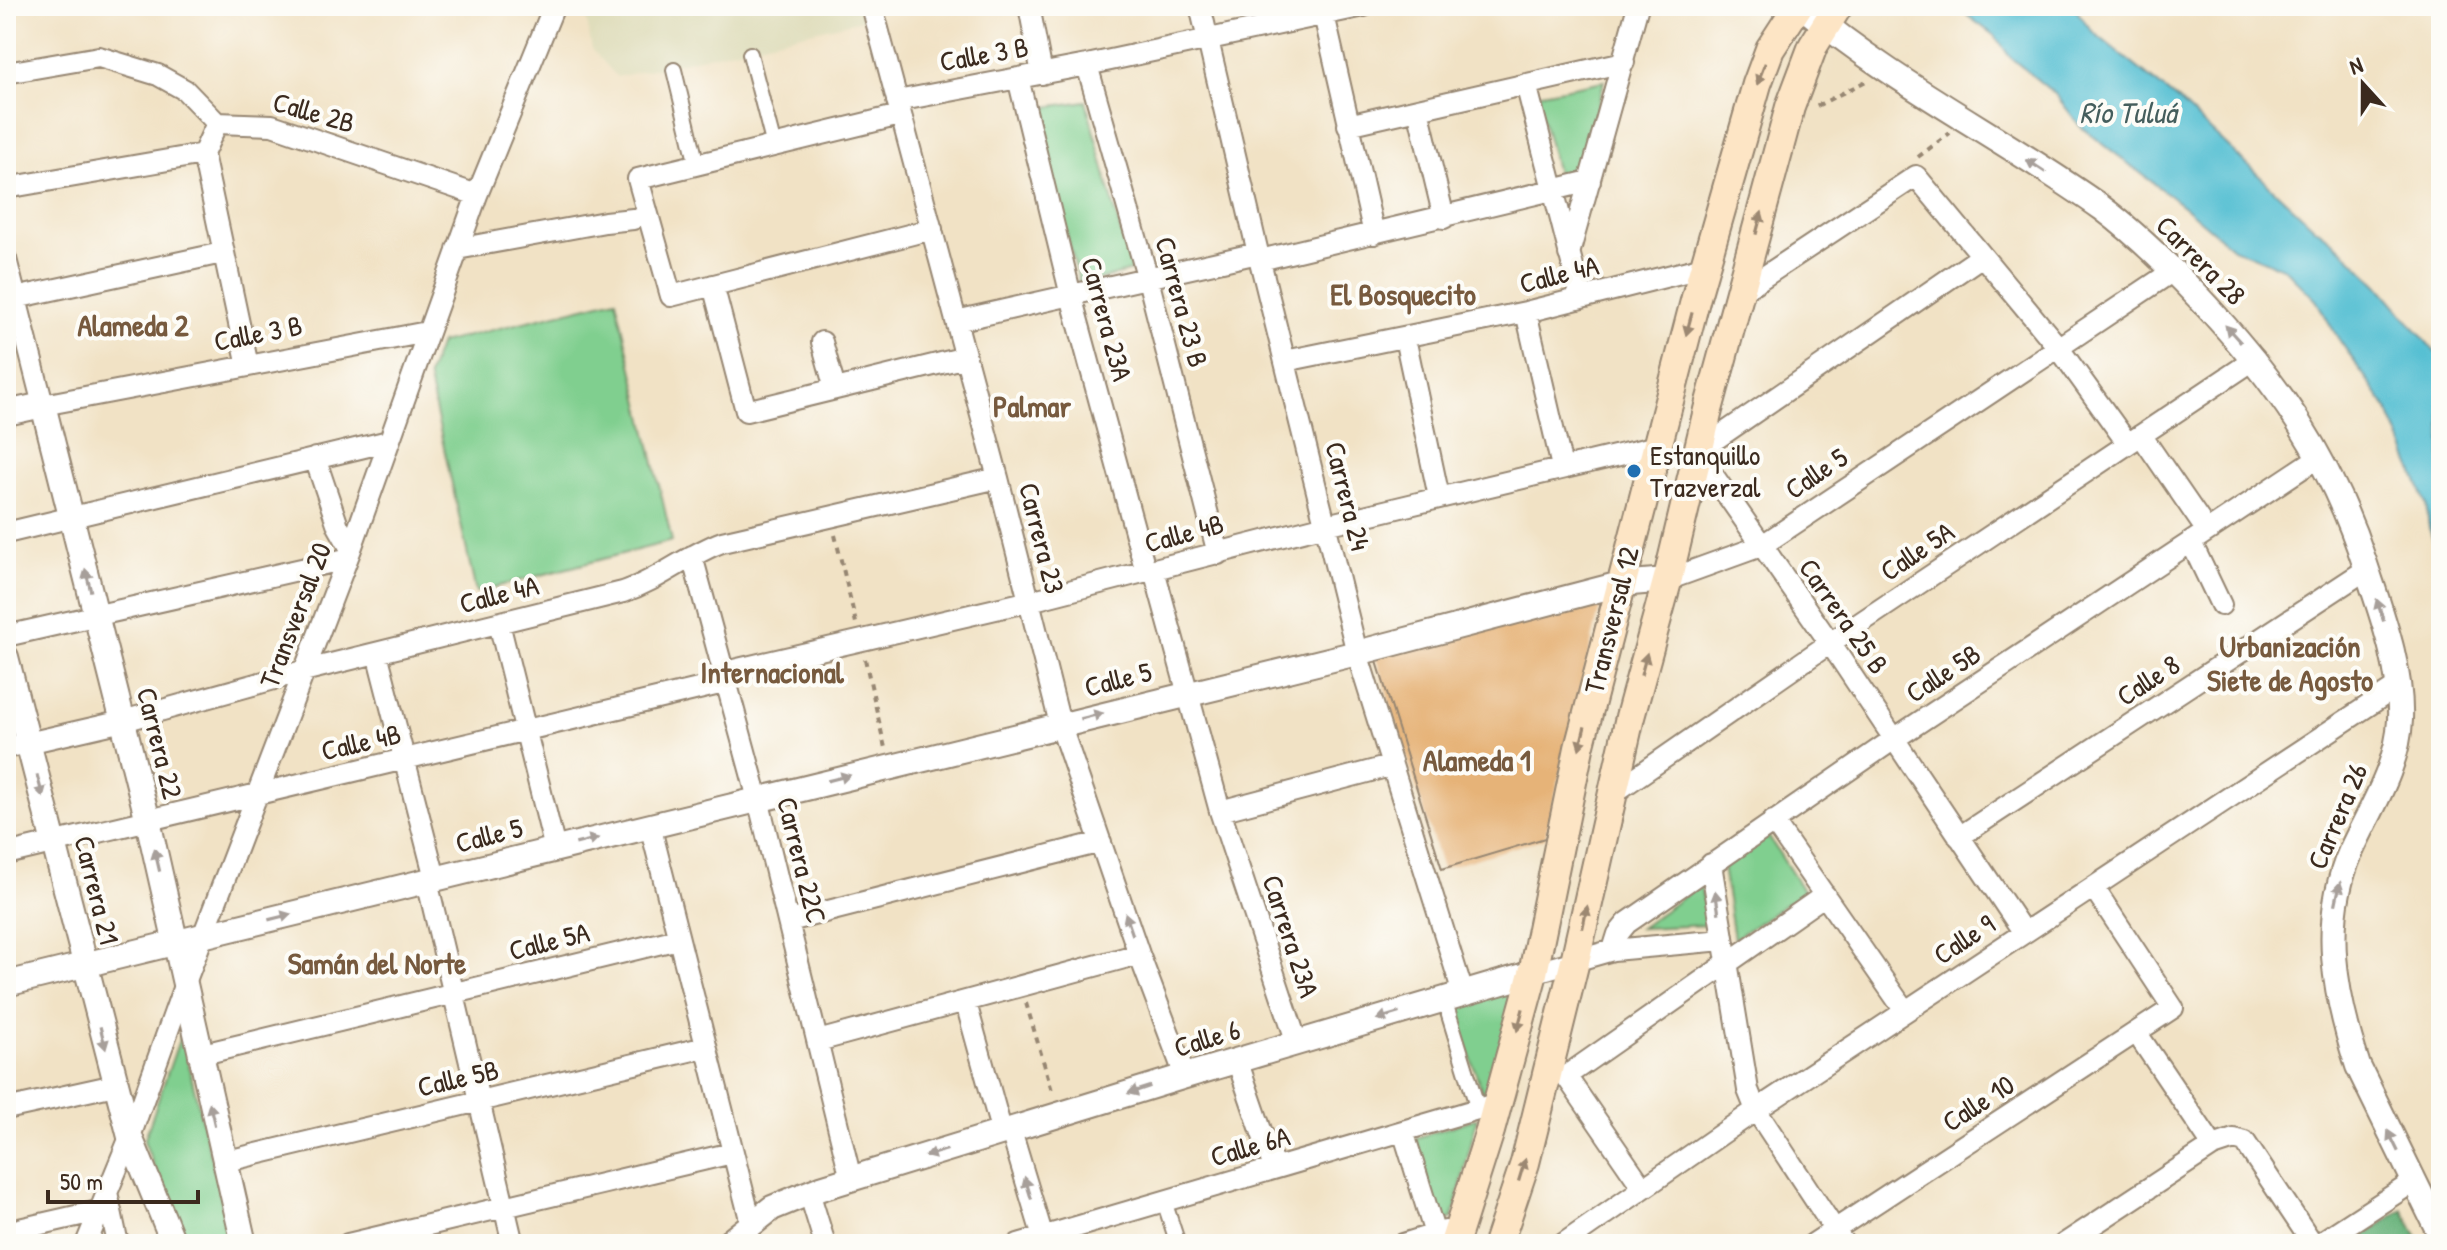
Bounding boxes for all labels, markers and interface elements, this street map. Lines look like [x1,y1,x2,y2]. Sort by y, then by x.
street label: Calle 3 B [937,28,1031,80]
north arrow [2323,44,2403,124]
text: N [2345,49,2367,81]
one-way arrow [1754,62,1767,86]
street label: Calle 2B [269,82,359,142]
water label: Río Tuluá [2079,92,2180,132]
one-way arrow [2025,159,2047,173]
street label: Carrera 28 [2148,207,2254,313]
one-way arrow [1754,211,1766,236]
street label: Carrera 23 B [1146,233,1218,371]
street label: Calle 4A [1516,246,1603,302]
street label: Carrera 23A [1072,253,1142,385]
district label: El Bosquecito [1330,274,1476,315]
district label: Alameda 2 [77,305,190,345]
street label: Calle 3 B [211,306,305,360]
one-way arrow [1682,311,1694,336]
one-way arrow [2224,325,2242,344]
district label: Palmar [993,386,1071,426]
place label: Estanquillo Trazverzal [1650,436,1761,506]
street label: Carrera 24 [1316,438,1380,554]
street label: Calle 5 [1777,438,1855,508]
marker: Estanquillo Trazverzal [1625,462,1643,480]
street label: Carrera 23 [1010,479,1074,597]
street label: Calle 4B [1140,504,1228,562]
street label: Calle 5A [1873,512,1962,590]
street label: Transversal 20 [250,537,340,693]
street label: Transversal 12 [1574,542,1648,698]
street label: Carrera 25 B [1790,551,1898,681]
street label: Calle 4A [456,566,543,622]
one-way arrow [81,568,93,593]
one-way arrow [2374,598,2386,622]
district label: Urbanización Siete de Agosto [2207,626,2373,701]
street label: Calle 5B [1898,635,1988,711]
street label: Calle 8 [2109,646,2187,714]
district label: Internacional [700,652,845,692]
street label: Calle 5 [1080,652,1156,706]
one-way arrow [1639,652,1651,677]
street label: Carrera 22 [128,683,192,803]
one-way arrow [1079,710,1104,722]
street label: Calle 4B [317,714,405,770]
one-way arrow [1575,726,1587,751]
district label: Alameda 1 [1423,740,1531,780]
street label: Carrera 26 [2298,757,2376,875]
one-way arrow [827,772,852,784]
one-way arrow [34,774,46,799]
street label: Carrera 22C [768,793,836,927]
street label: Calle 5 [451,808,527,862]
street label: Carrera 21 [65,832,129,948]
one-way arrow [575,835,600,847]
one-way arrow [150,847,163,872]
street label: Carrera 23A [1253,870,1329,1002]
one-way arrow [2332,880,2345,905]
one-way arrow [1710,889,1723,914]
one-way arrow [1579,905,1591,930]
street label: Calle 9 [1926,905,2002,973]
one-way arrow [268,910,293,922]
one-way arrow [1122,912,1134,936]
street label: Calle 5A [505,913,593,969]
district label: Samán del Norte [288,943,466,983]
one-way arrow [1514,1007,1526,1032]
street label: Calle 6 [1169,1010,1245,1066]
one-way arrow [1376,1010,1400,1023]
one-way arrow [98,1026,110,1051]
street label: Calle 5B [414,1050,502,1106]
street label: Calle 10 [1935,1066,2021,1140]
one-way arrow [1127,1085,1151,1097]
one-way arrow [205,1101,218,1126]
street label: Calle 6A [1206,1117,1294,1175]
one-way arrow [2386,1130,2400,1153]
one-way arrow [923,1147,947,1160]
scale bar [48,1154,198,1204]
one-way arrow [1516,1157,1529,1181]
text: 50 m [60,1165,103,1197]
one-way arrow [1021,1175,1034,1199]

